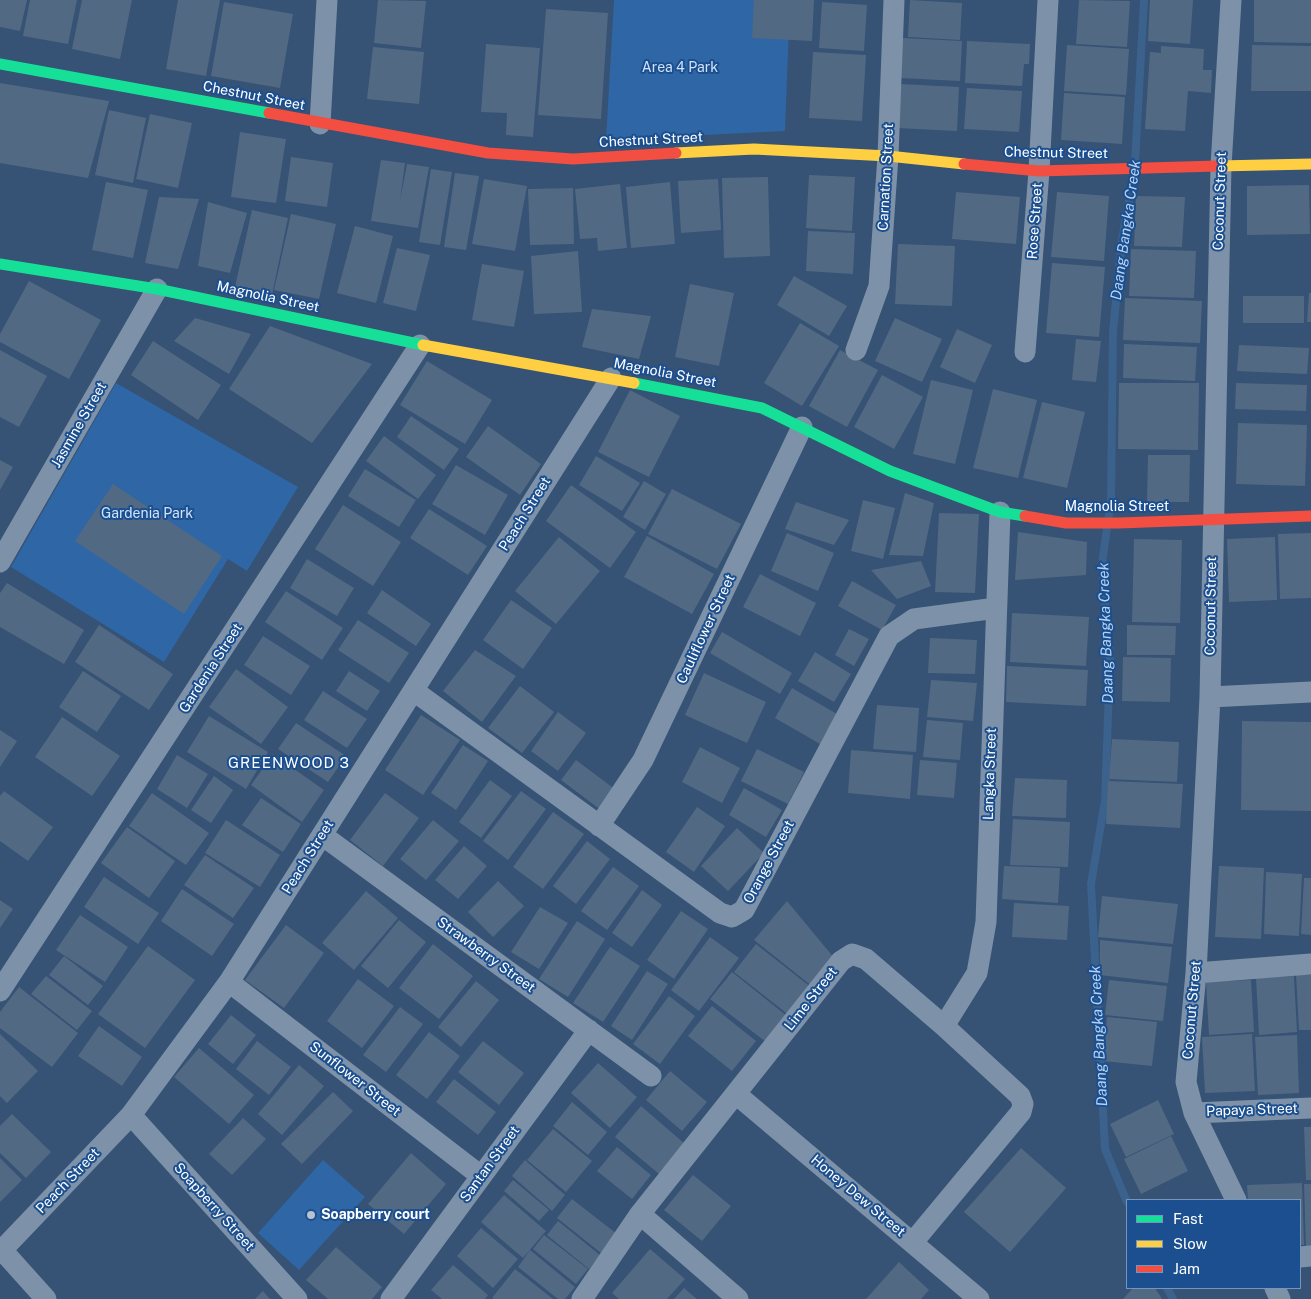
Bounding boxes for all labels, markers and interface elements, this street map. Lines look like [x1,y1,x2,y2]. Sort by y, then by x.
park label: Area 4 Park [642,60,718,76]
street label: Chestnut Street [201,78,307,114]
street label: Carnation Street [875,123,897,231]
street label: Chestnut Street [599,129,703,151]
street label: Chestnut Street [1004,144,1108,162]
street label: Coconut Street [1210,151,1230,251]
water label: Daang Bangka Creek [1107,159,1145,301]
street label: Rose Street [1024,182,1046,260]
street label: Magnolia Street [215,278,321,316]
street label: Magnolia Street [612,355,718,391]
street label: Jasmine Street [48,379,110,471]
street label: Peach Street [496,474,554,554]
street label: Magnolia Street [1065,499,1169,515]
park label: Gardenia Park [101,506,193,522]
street label: Coconut Street [1202,556,1220,656]
water label: Daang Bangka Creek [1095,562,1117,704]
street label: Cauliflower Street [673,572,739,686]
street label: Gardenia Street [176,620,246,716]
street label: Langka Street [980,728,1000,820]
district label: GREENWOOD 3 [227,754,351,772]
street label: Peach Street [279,817,337,897]
street label: Orange Street [740,817,798,907]
street label: Strawberry Street [434,914,538,996]
street label: Coconut Street [1179,960,1205,1060]
street label: Lime Street [781,964,841,1034]
water label: Daang Bangka Creek [1086,965,1112,1107]
street label: Sunflower Street [306,1038,404,1120]
street label: Papaya Street [1206,1100,1298,1120]
street label: Santan Street [457,1123,523,1205]
street label: Peach Street [33,1145,103,1217]
street label: Honey Dew Street [807,1152,909,1240]
street label: Soapberry Street [170,1160,258,1254]
legend [1126,1199,1301,1289]
place label: Soapberry court [321,1207,430,1223]
marker: Soapberry court [305,1209,317,1221]
text: Fast [1173,1210,1203,1227]
text: Slow [1173,1235,1207,1252]
text: Jam [1173,1260,1200,1277]

